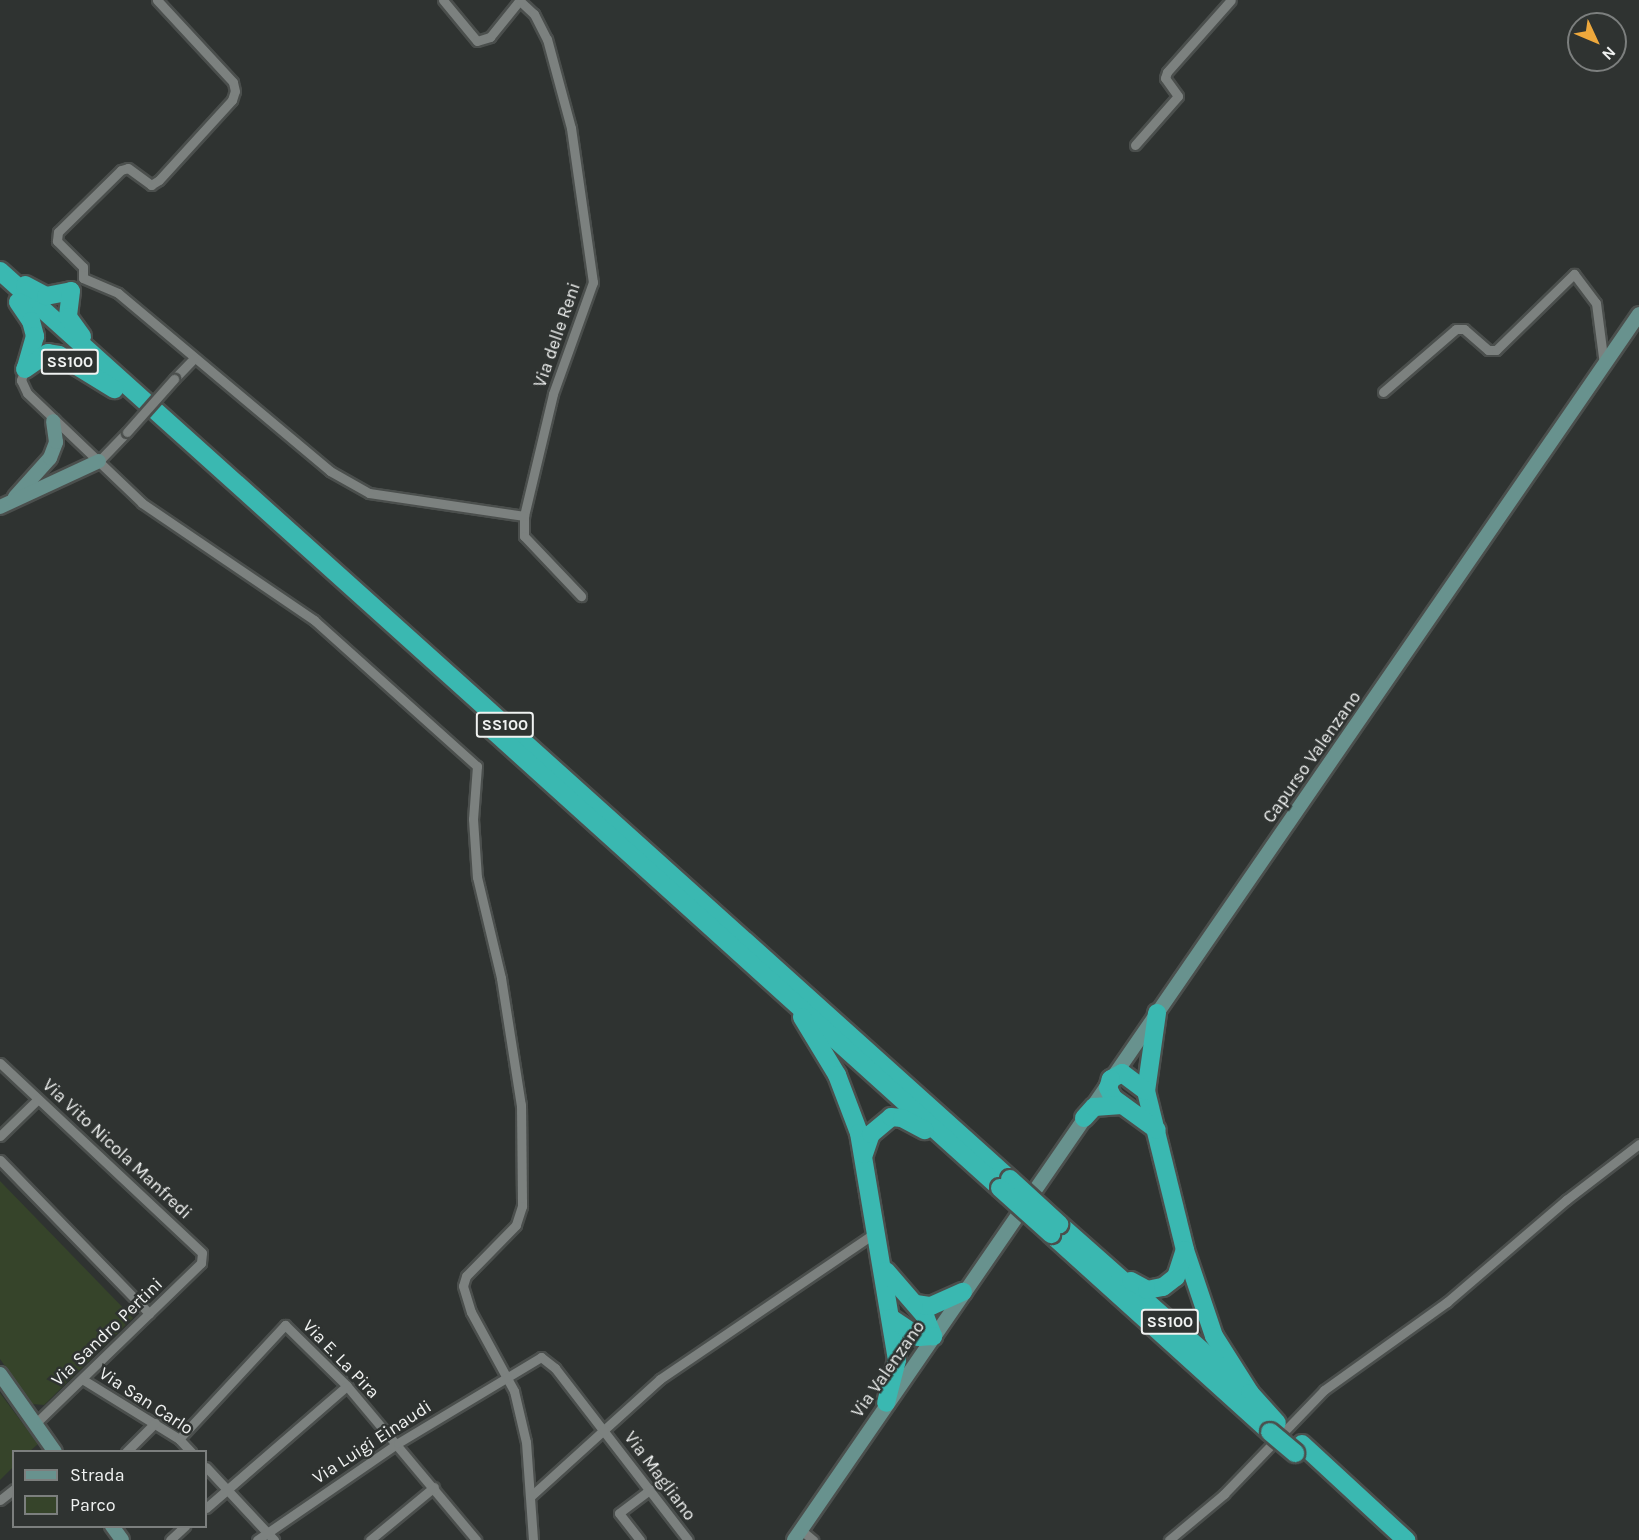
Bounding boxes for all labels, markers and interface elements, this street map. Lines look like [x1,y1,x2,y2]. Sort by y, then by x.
north arrow [1567,12,1627,72]
text: N [1598,43,1620,64]
street label: Via delle Reni [529,280,585,390]
road number: SS100 [40,349,100,375]
street label: Capurso Valenzano [1258,687,1366,827]
road number: SS100 [475,712,535,738]
street label: Via Vito Nicola Manfredi [38,1074,196,1224]
street label: Via Sandro Pertini [47,1273,167,1391]
road number: SS100 [1140,1309,1200,1335]
street label: Via E. La Pira [298,1315,384,1403]
street label: Via Valenzano [847,1316,929,1422]
street label: Via San Carlo [95,1363,197,1439]
street label: Via Luigi Einaudi [309,1396,435,1488]
street label: Via Magliano [619,1427,701,1525]
legend [12,1450,207,1528]
text: Strada [70,1464,125,1486]
text: Parco [70,1494,116,1516]

